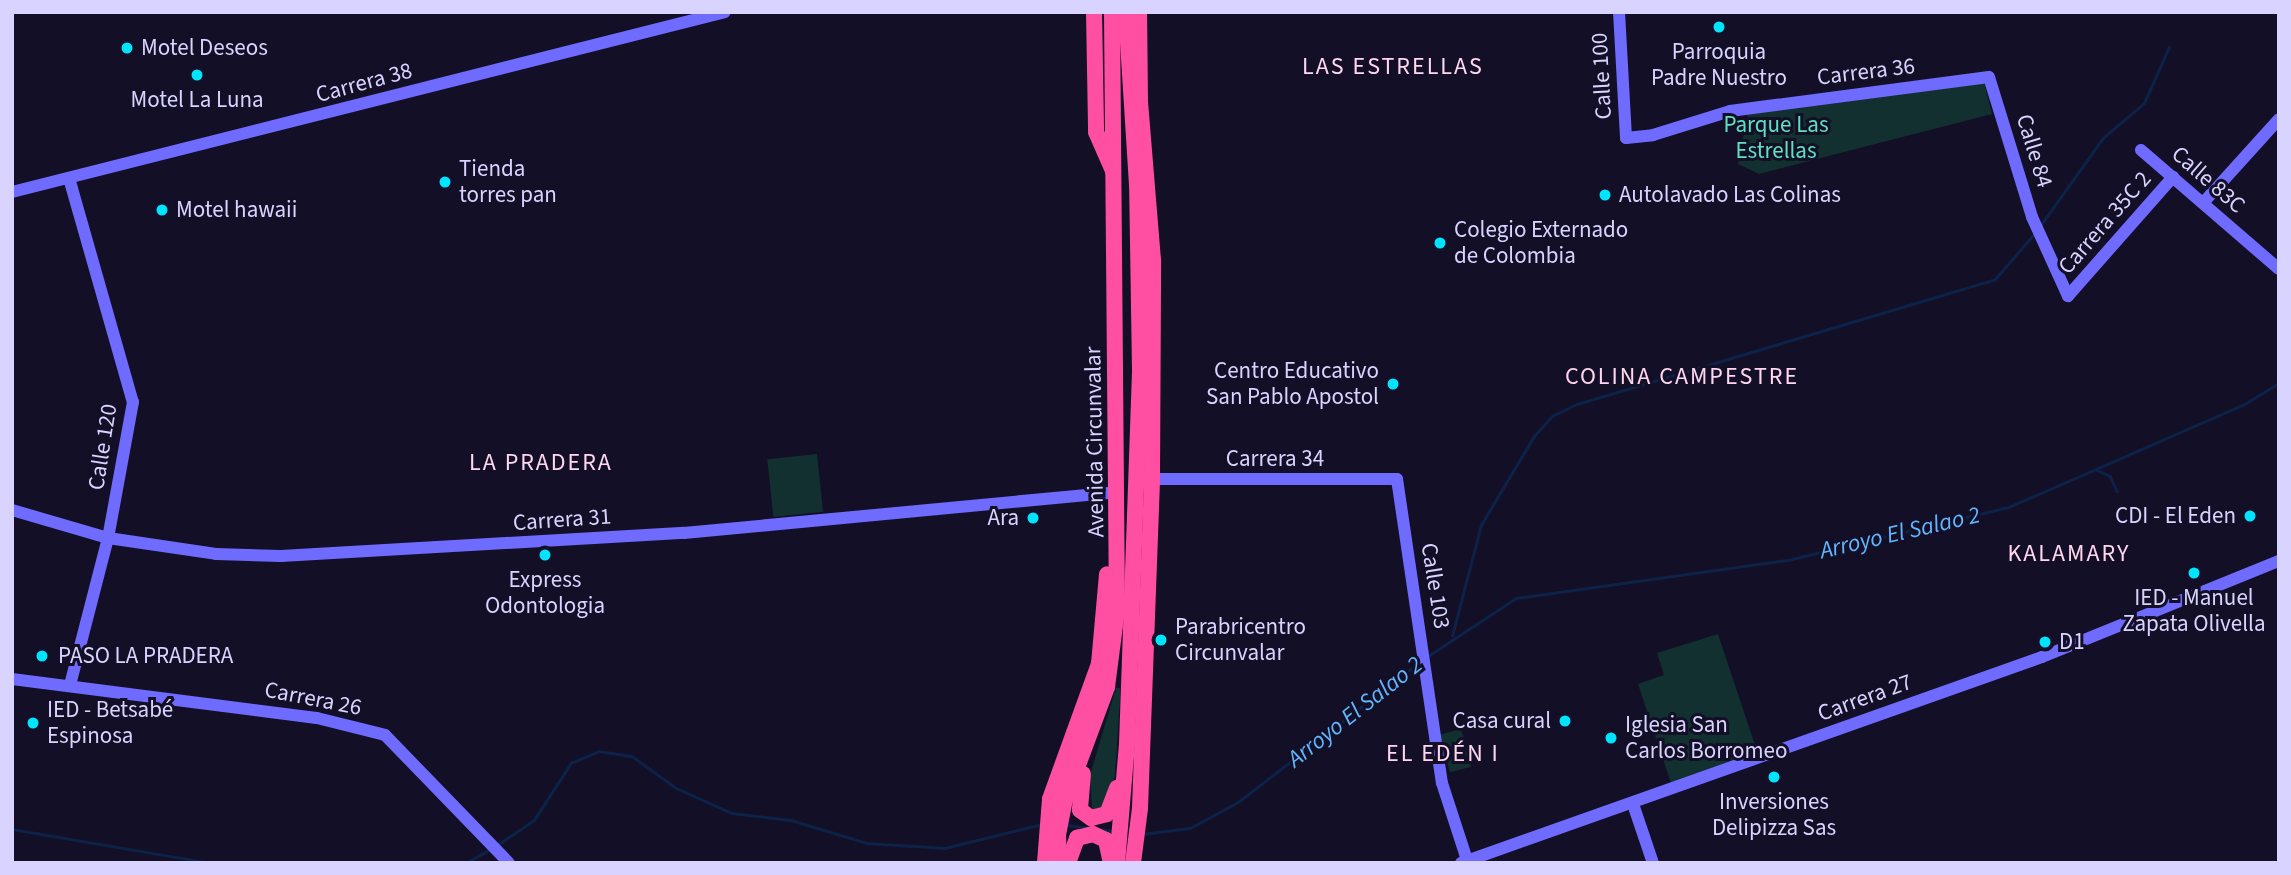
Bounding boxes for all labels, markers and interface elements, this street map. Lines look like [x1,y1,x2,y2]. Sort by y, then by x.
marker: Parroquia Padre Nuestro [1711,19,1727,35]
street label: Calle 100 [1586,32,1618,120]
place label: Motel Deseos [141,34,268,62]
place label: Parroquia Padre Nuestro [1651,38,1787,92]
marker: Motel Deseos [119,40,135,56]
street label: Carrera 36 [1816,52,1916,92]
district label: LAS ESTRELLAS [1304,53,1482,81]
street label: Carrera 38 [313,57,415,109]
marker: Motel La Luna [189,67,205,83]
place label: Motel La Luna [130,86,264,114]
park label: Parque Las Estrellas [1723,111,1829,165]
street label: Calle 84 [2010,111,2058,191]
street label: Calle 83C [2166,141,2250,219]
place label: Tienda torres pan [459,155,557,209]
street label: Carrera 35C 2 [2053,166,2157,280]
marker: Tienda torres pan [437,174,453,190]
place label: Autolavado Las Colinas [1619,181,1841,209]
marker: Autolavado Las Colinas [1597,187,1613,203]
place label: Motel hawaii [176,196,297,224]
marker: Motel hawaii [154,202,170,218]
place label: Colegio Externado de Colombia [1454,216,1628,270]
marker: Colegio Externado de Colombia [1432,235,1448,251]
street label: Avenida Circunvalar [1080,346,1110,538]
place label: Centro Educativo San Pablo Apostol [1206,357,1379,411]
district label: COLINA CAMPESTRE [1567,363,1797,391]
marker: Centro Educativo San Pablo Apostol [1385,376,1401,392]
street label: Calle 120 [83,402,123,492]
street label: Carrera 34 [1226,445,1324,473]
district label: LA PRADERA [470,449,612,477]
water label: Arroyo El Salao 2 [1817,501,1983,565]
place label: CDI - El Eden [2115,502,2236,530]
street label: Carrera 31 [512,503,612,537]
place label: Ara [987,504,1019,532]
marker: CDI - El Eden [2242,508,2258,524]
marker: Ara [1025,510,1041,526]
district label: KALAMARY [2009,540,2129,568]
street label: Calle 103 [1415,541,1455,631]
marker: Express Odontologia [537,547,553,563]
marker: IED - Manuel Zapata Olivella [2186,565,2202,581]
place label: Express Odontologia [485,566,605,620]
place label: IED - Manuel Zapata Olivella [2123,584,2265,638]
place label: Parabricentro Circunvalar [1175,613,1306,667]
place label: D1 [2059,628,2085,656]
marker: Parabricentro Circunvalar [1153,632,1169,648]
marker: D1 [2037,634,2053,650]
place label: PASO LA PRADERA [58,642,233,670]
marker: PASO LA PRADERA [32,646,52,666]
water label: Arroyo El Salao 2 [1282,650,1428,774]
street label: Carrera 27 [1814,668,1916,728]
street label: Carrera 26 [262,676,364,722]
place label: IED - Betsabé Espinosa [47,696,173,750]
place label: Casa cural [1453,707,1551,735]
place label: Iglesia San Carlos Borromeo [1625,711,1787,765]
marker: Casa cural [1557,713,1573,729]
marker: IED - Betsabé Espinosa [25,715,41,731]
marker: Iglesia San Carlos Borromeo [1603,730,1619,746]
district label: EL EDÉN I [1387,740,1499,768]
marker: Inversiones Delipizza Sas [1766,769,1782,785]
place label: Inversiones Delipizza Sas [1712,788,1836,842]

